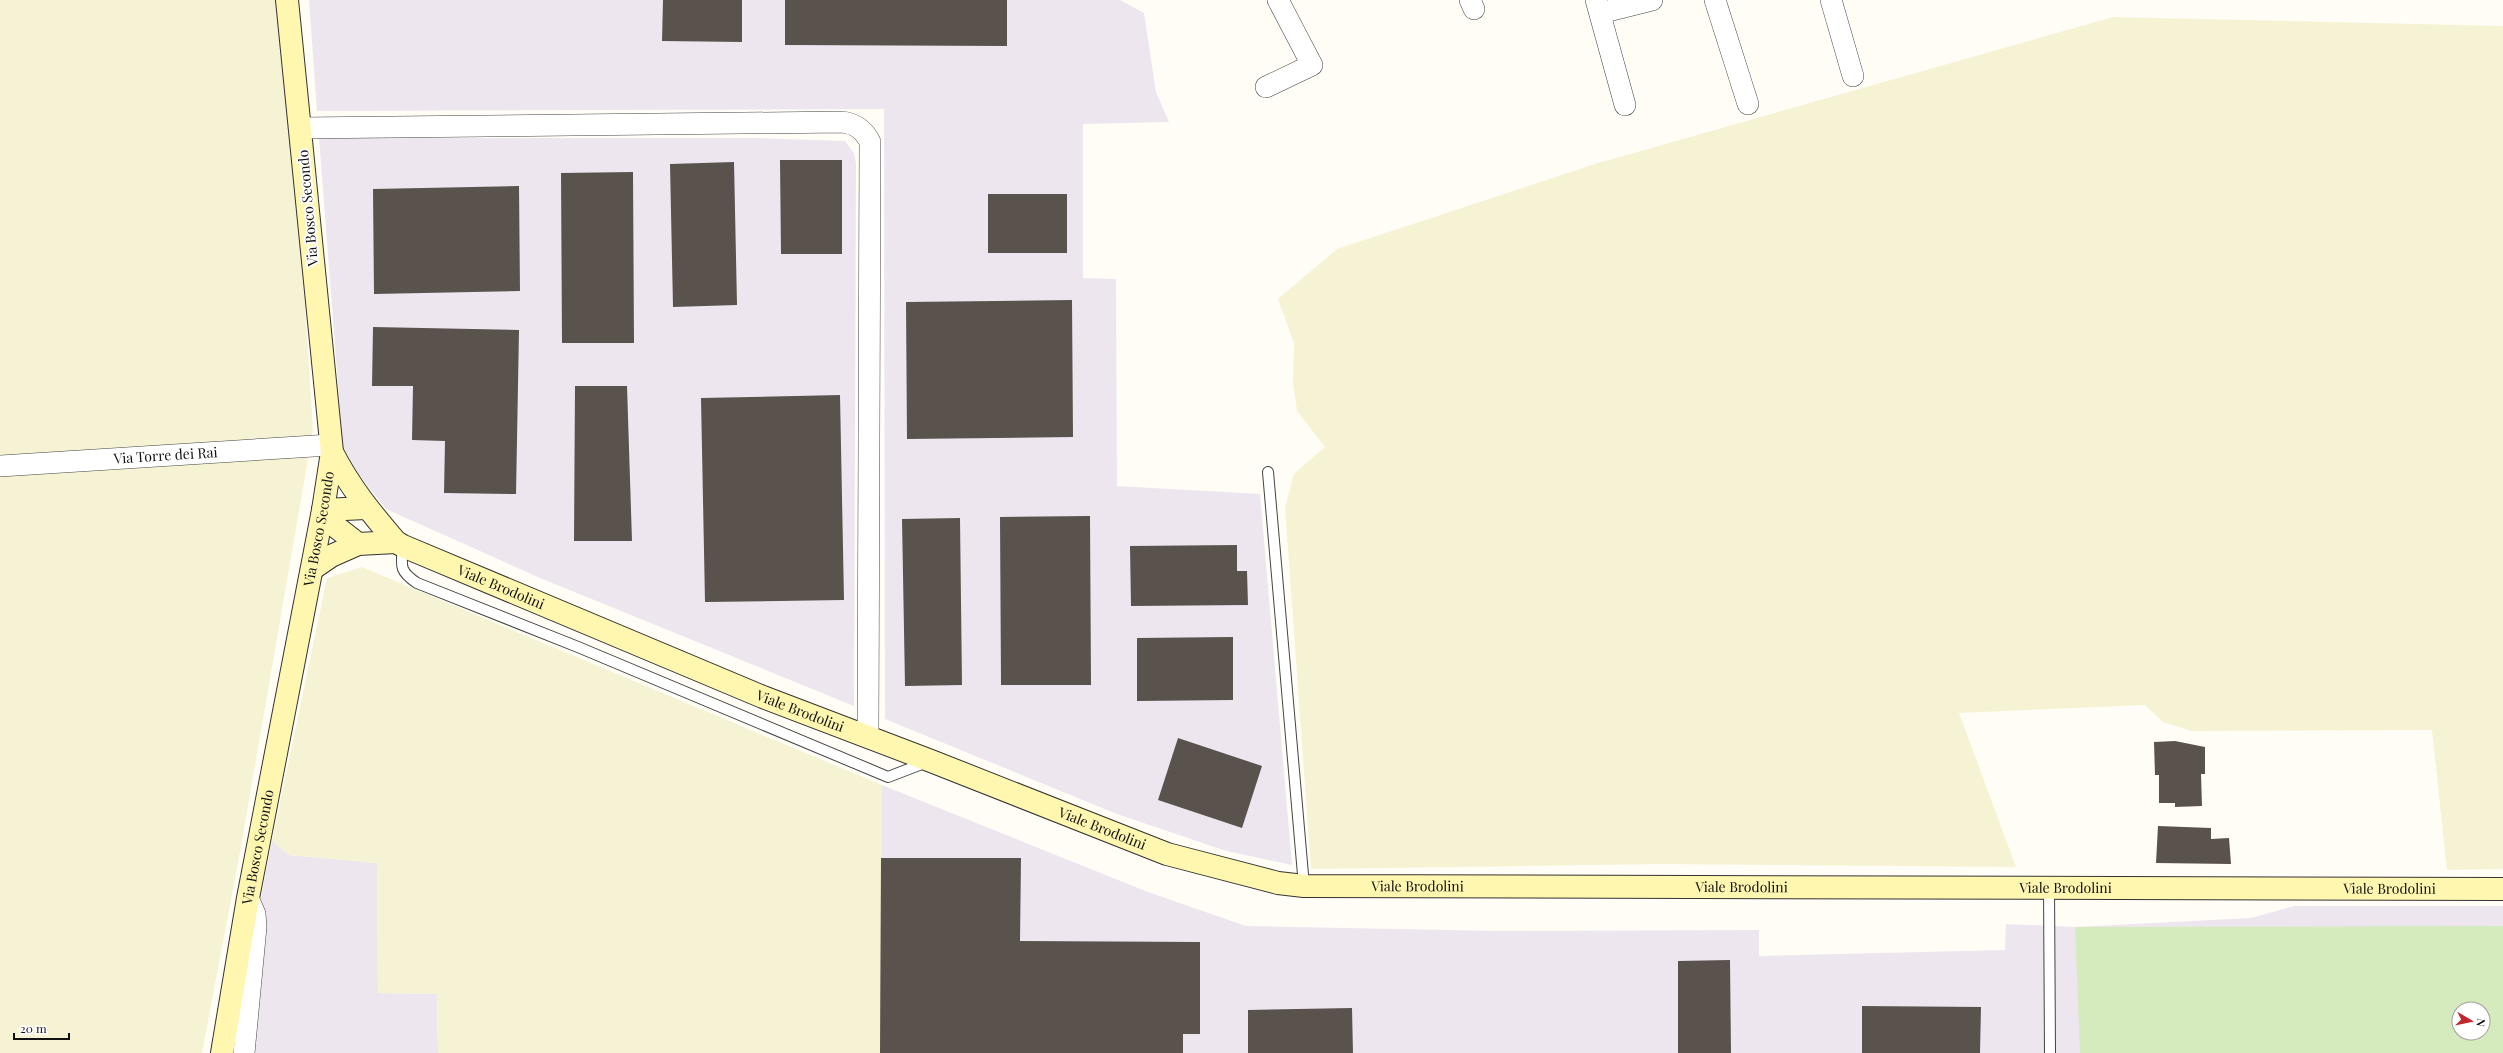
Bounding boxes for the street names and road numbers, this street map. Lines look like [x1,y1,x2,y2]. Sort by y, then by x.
street label: Via Bosco Secondo [293,149,322,268]
street label: Via Torre dei Rai [112,442,218,468]
street label: Via Bosco Secondo [298,470,338,589]
street label: Viale Brodolini [454,560,548,613]
street label: Viale Brodolini [753,685,847,736]
street label: Via Bosco Secondo [237,788,278,907]
street label: Viale Brodolini [1055,802,1149,854]
street label: Viale Brodolini [1370,876,1464,895]
street label: Viale Brodolini [1694,877,1788,896]
street label: Viale Brodolini [2018,878,2112,897]
street label: Viale Brodolini [2342,879,2436,898]

